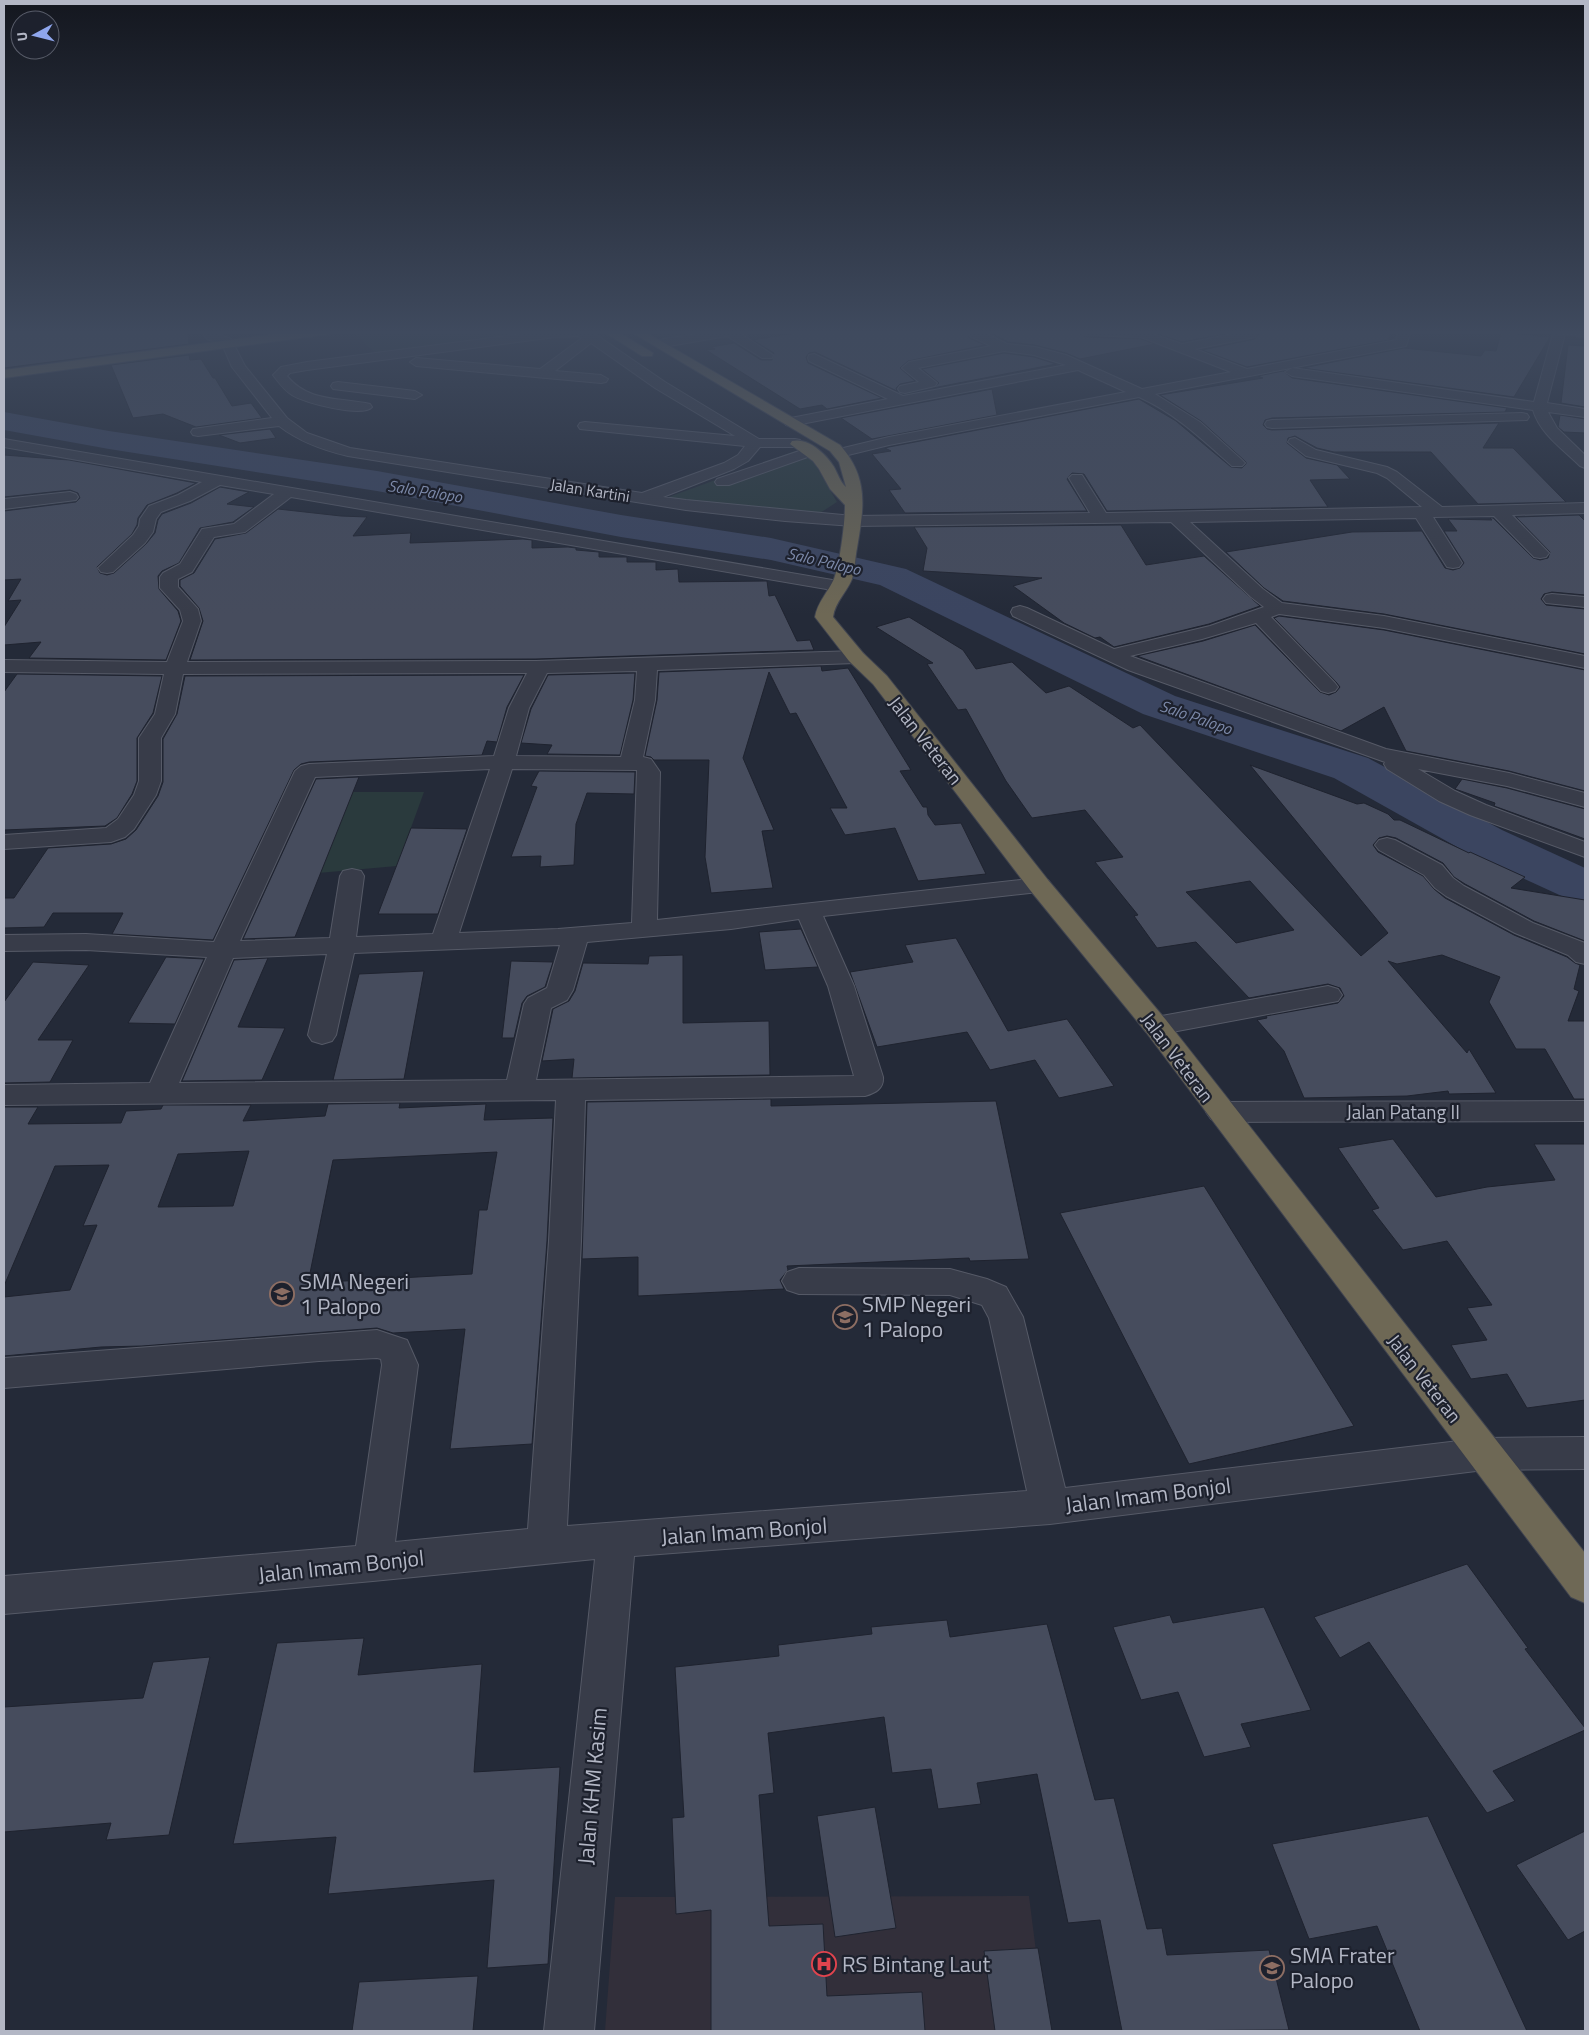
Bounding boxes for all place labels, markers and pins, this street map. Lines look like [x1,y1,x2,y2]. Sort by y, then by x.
place label: SMA Negeri 1 Palopo [300,1264,409,1323]
school or university icon: SMA Negeri 1 Palopo [269,1281,295,1307]
place label: SMP Negeri 1 Palopo [862,1287,971,1346]
school or university icon: SMP Negeri 1 Palopo [832,1304,858,1330]
place label: SMA Frater Palopo [1290,1938,1395,1997]
place label: RS Bintang Laut [842,1947,990,1981]
hospital icon: RS Bintang Laut [811,1951,837,1977]
school or university icon: SMA Frater Palopo [1259,1955,1285,1981]

